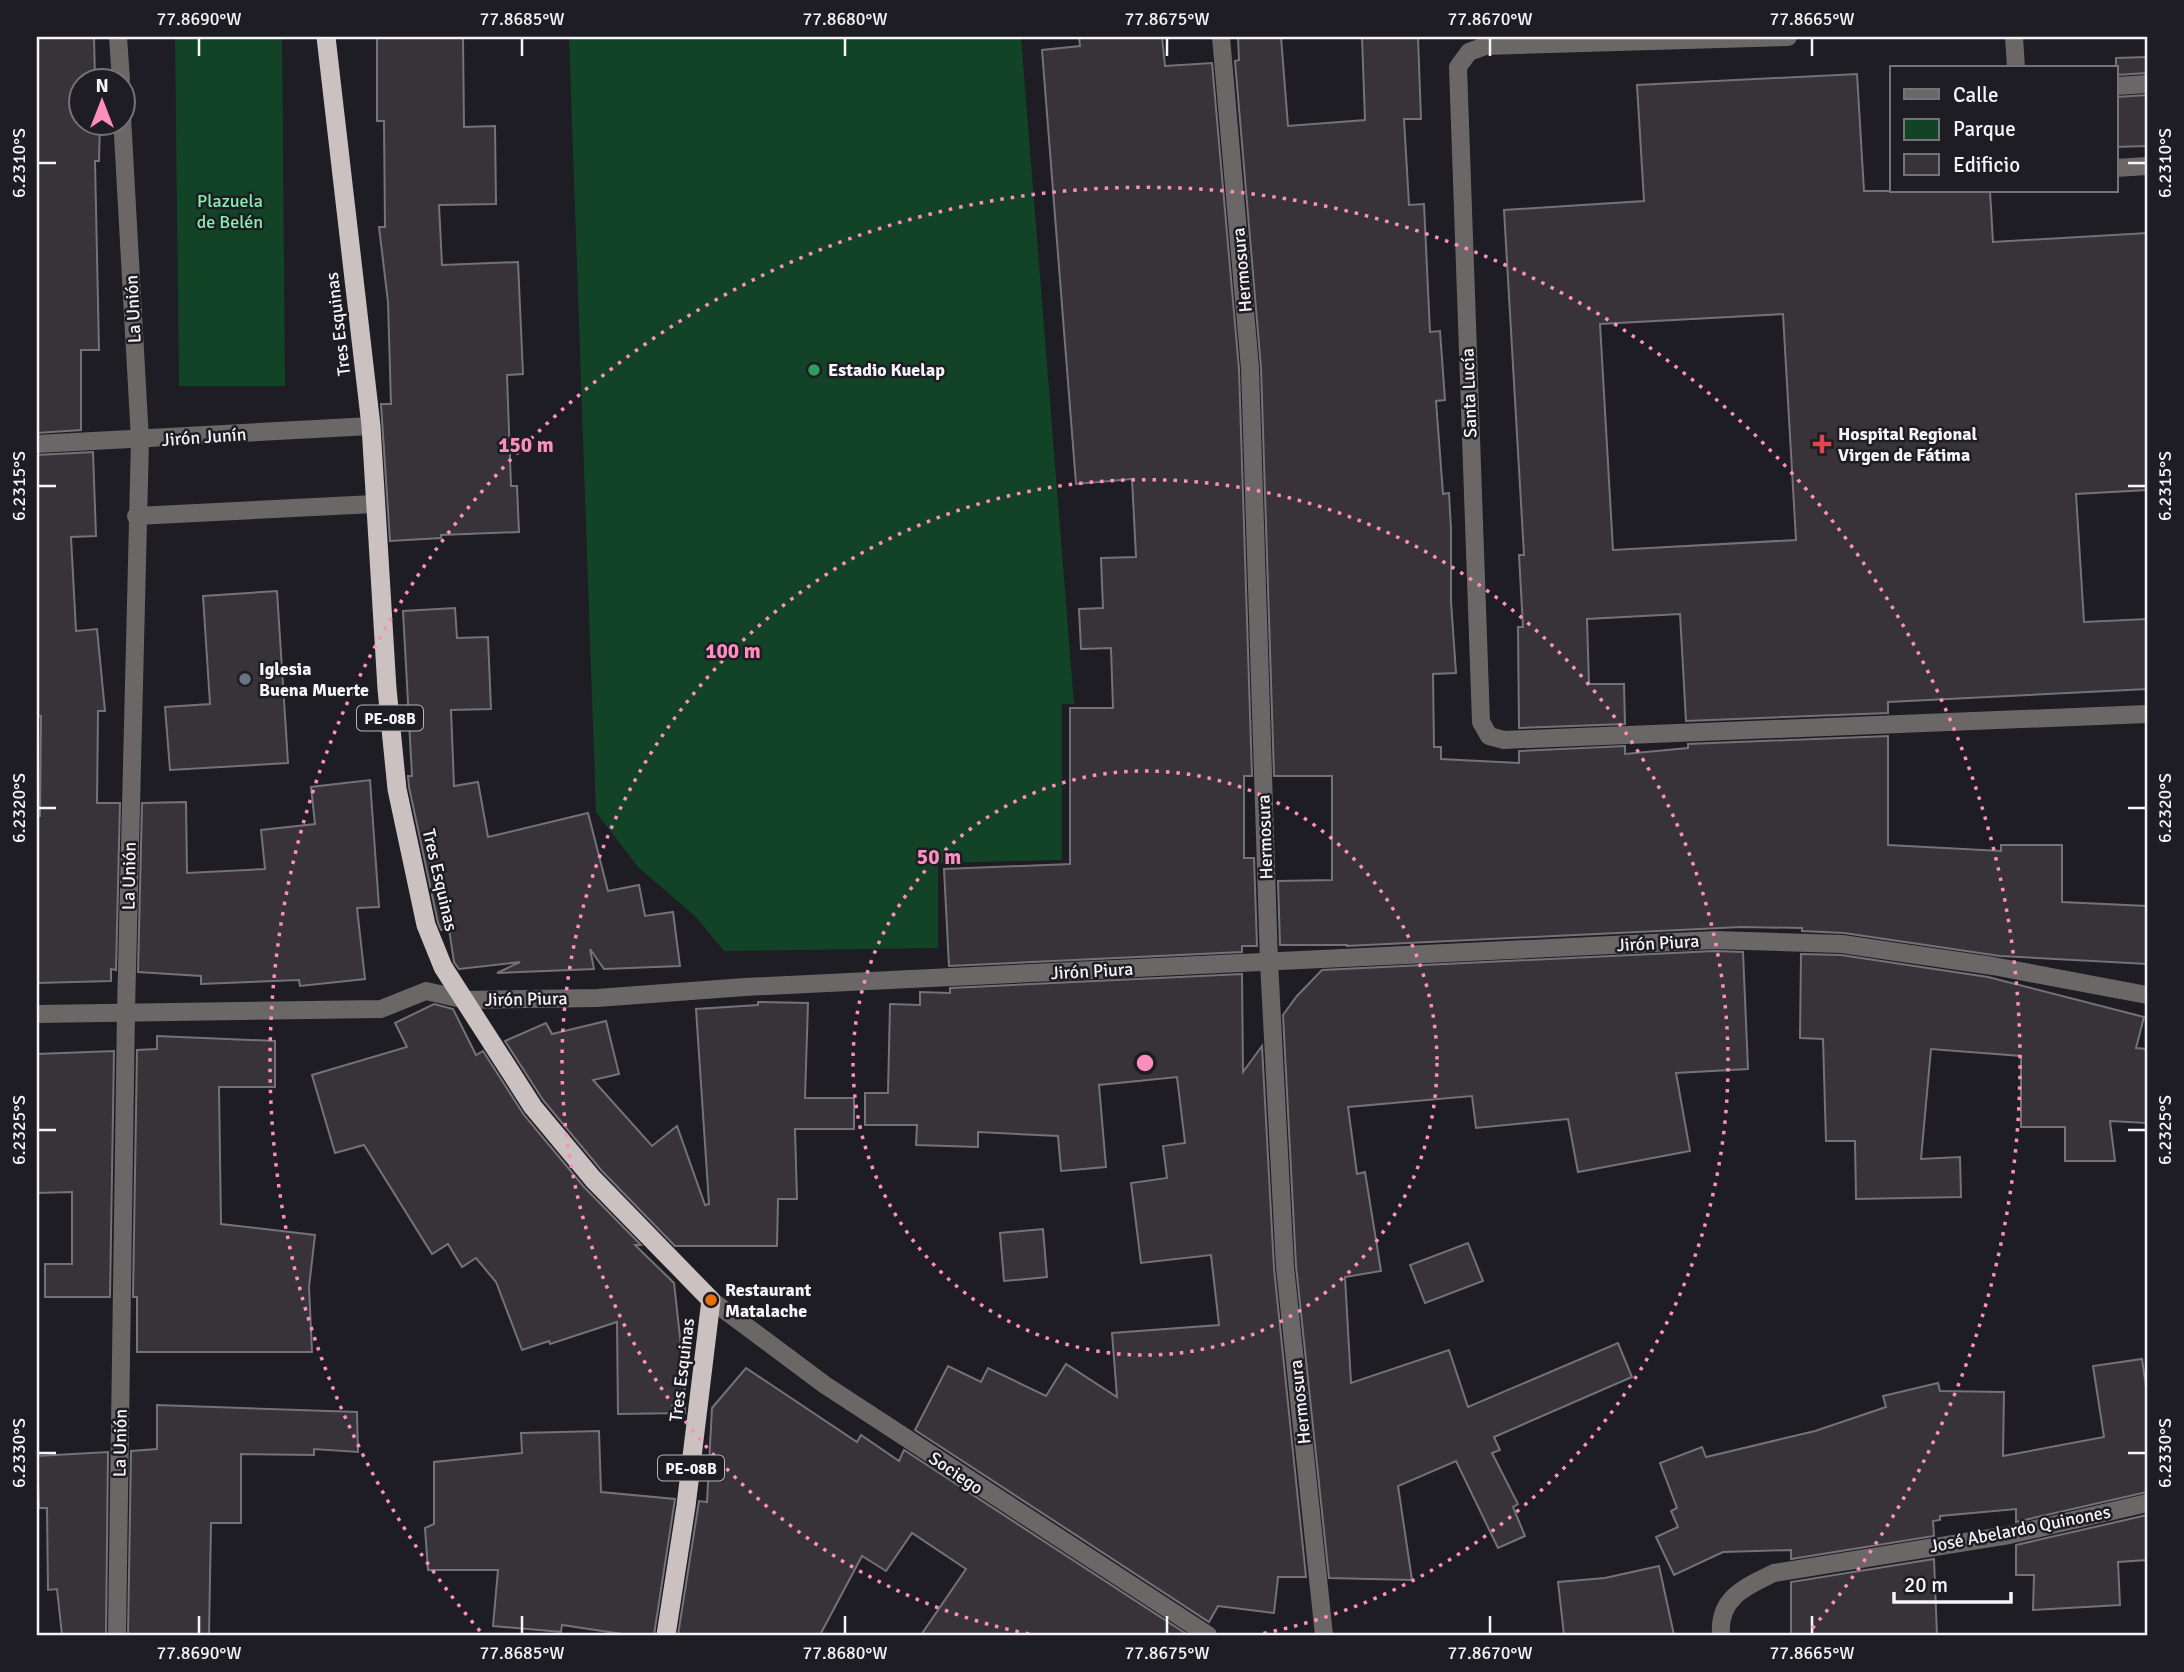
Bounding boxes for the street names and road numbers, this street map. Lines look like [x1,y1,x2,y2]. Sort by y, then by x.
street label: Hermosura [1227,227,1257,313]
street label: Tres Esquinas [321,271,355,377]
street label: La Unión [120,274,146,344]
street label: Santa Lucía [1456,348,1482,438]
street label: Jirón Junín [161,423,247,451]
road number: PE-08B [357,706,423,730]
street label: Hermosura [1253,794,1277,880]
street label: Tres Esquinas [418,827,462,933]
street label: La Unión [117,842,141,910]
street label: Jirón Piura [1616,930,1700,956]
street label: Jirón Piura [1050,958,1134,984]
street label: Jirón Piura [484,987,568,1011]
street label: Tres Esquinas [665,1317,699,1423]
street label: Hermosura [1285,1359,1315,1445]
street label: La Unión [108,1409,132,1477]
street label: Sociego [925,1447,987,1499]
road number: PE-08B [658,1456,724,1480]
street label: José Abelardo Quinones [1928,1501,2112,1557]

